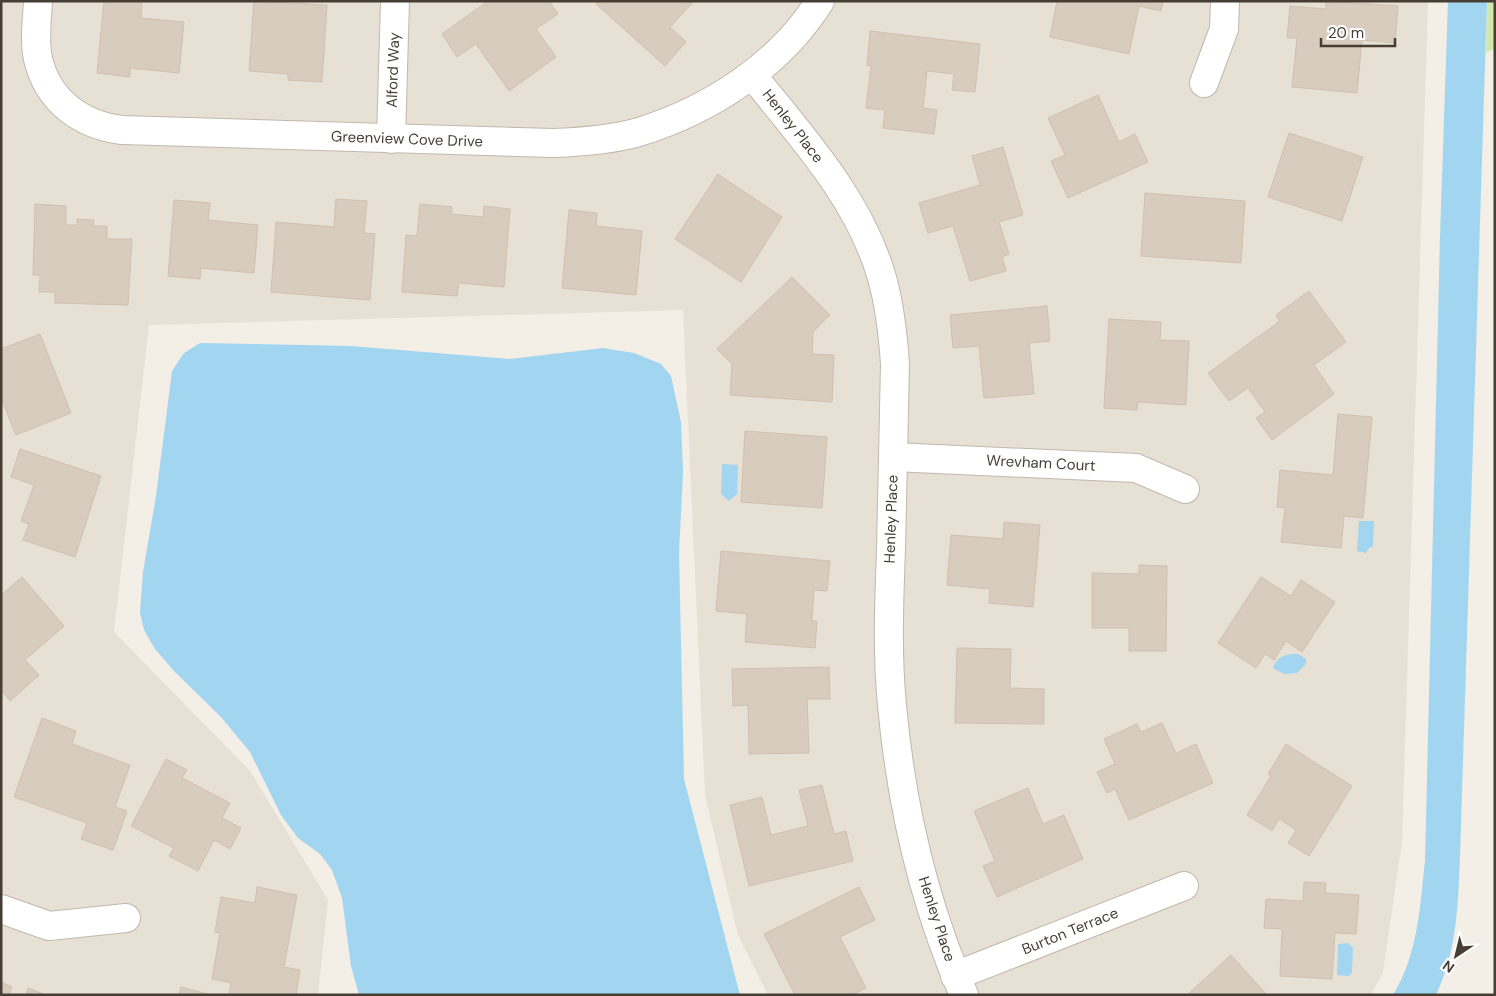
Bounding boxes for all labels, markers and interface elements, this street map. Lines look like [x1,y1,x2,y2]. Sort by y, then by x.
scale bar [1321,15,1395,47]
text: 20 m [1328,23,1364,43]
street label: Alford Way [382,31,404,108]
street label: Henley Place [758,85,828,167]
street label: Greenview Cove Drive [331,126,483,152]
street label: Wrevham Court [986,450,1096,476]
street label: Henley Place [879,474,903,564]
street label: Henley Place [914,874,960,964]
street label: Burton Terrace [1019,903,1121,959]
north arrow [1431,931,1481,981]
text: N [1439,956,1458,977]

